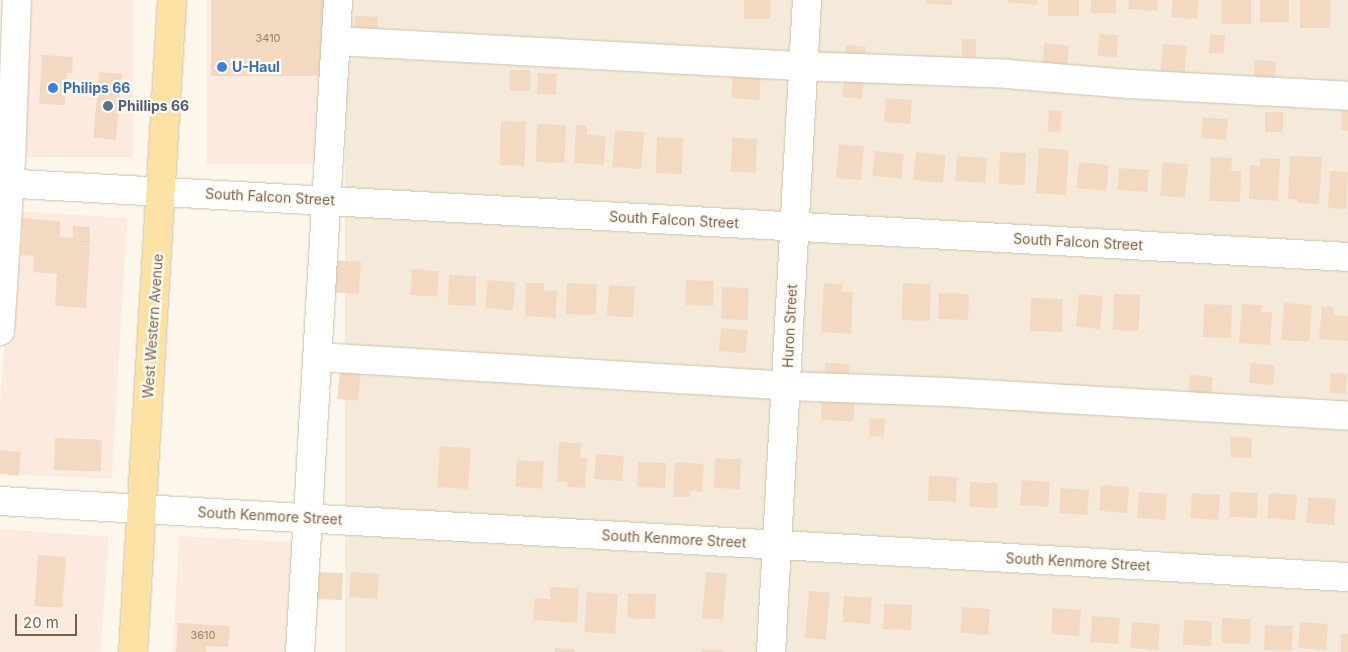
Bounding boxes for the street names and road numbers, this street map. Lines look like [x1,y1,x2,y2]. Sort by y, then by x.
street label: South Falcon Street [205,185,335,209]
street label: South Falcon Street [609,208,739,232]
street label: South Falcon Street [1013,230,1143,254]
street label: West Western Avenue [140,253,166,399]
street label: Huron Street [779,284,801,368]
street label: South Kenmore Street [197,504,343,528]
street label: South Kenmore Street [601,527,747,551]
street label: South Kenmore Street [1005,550,1151,574]

